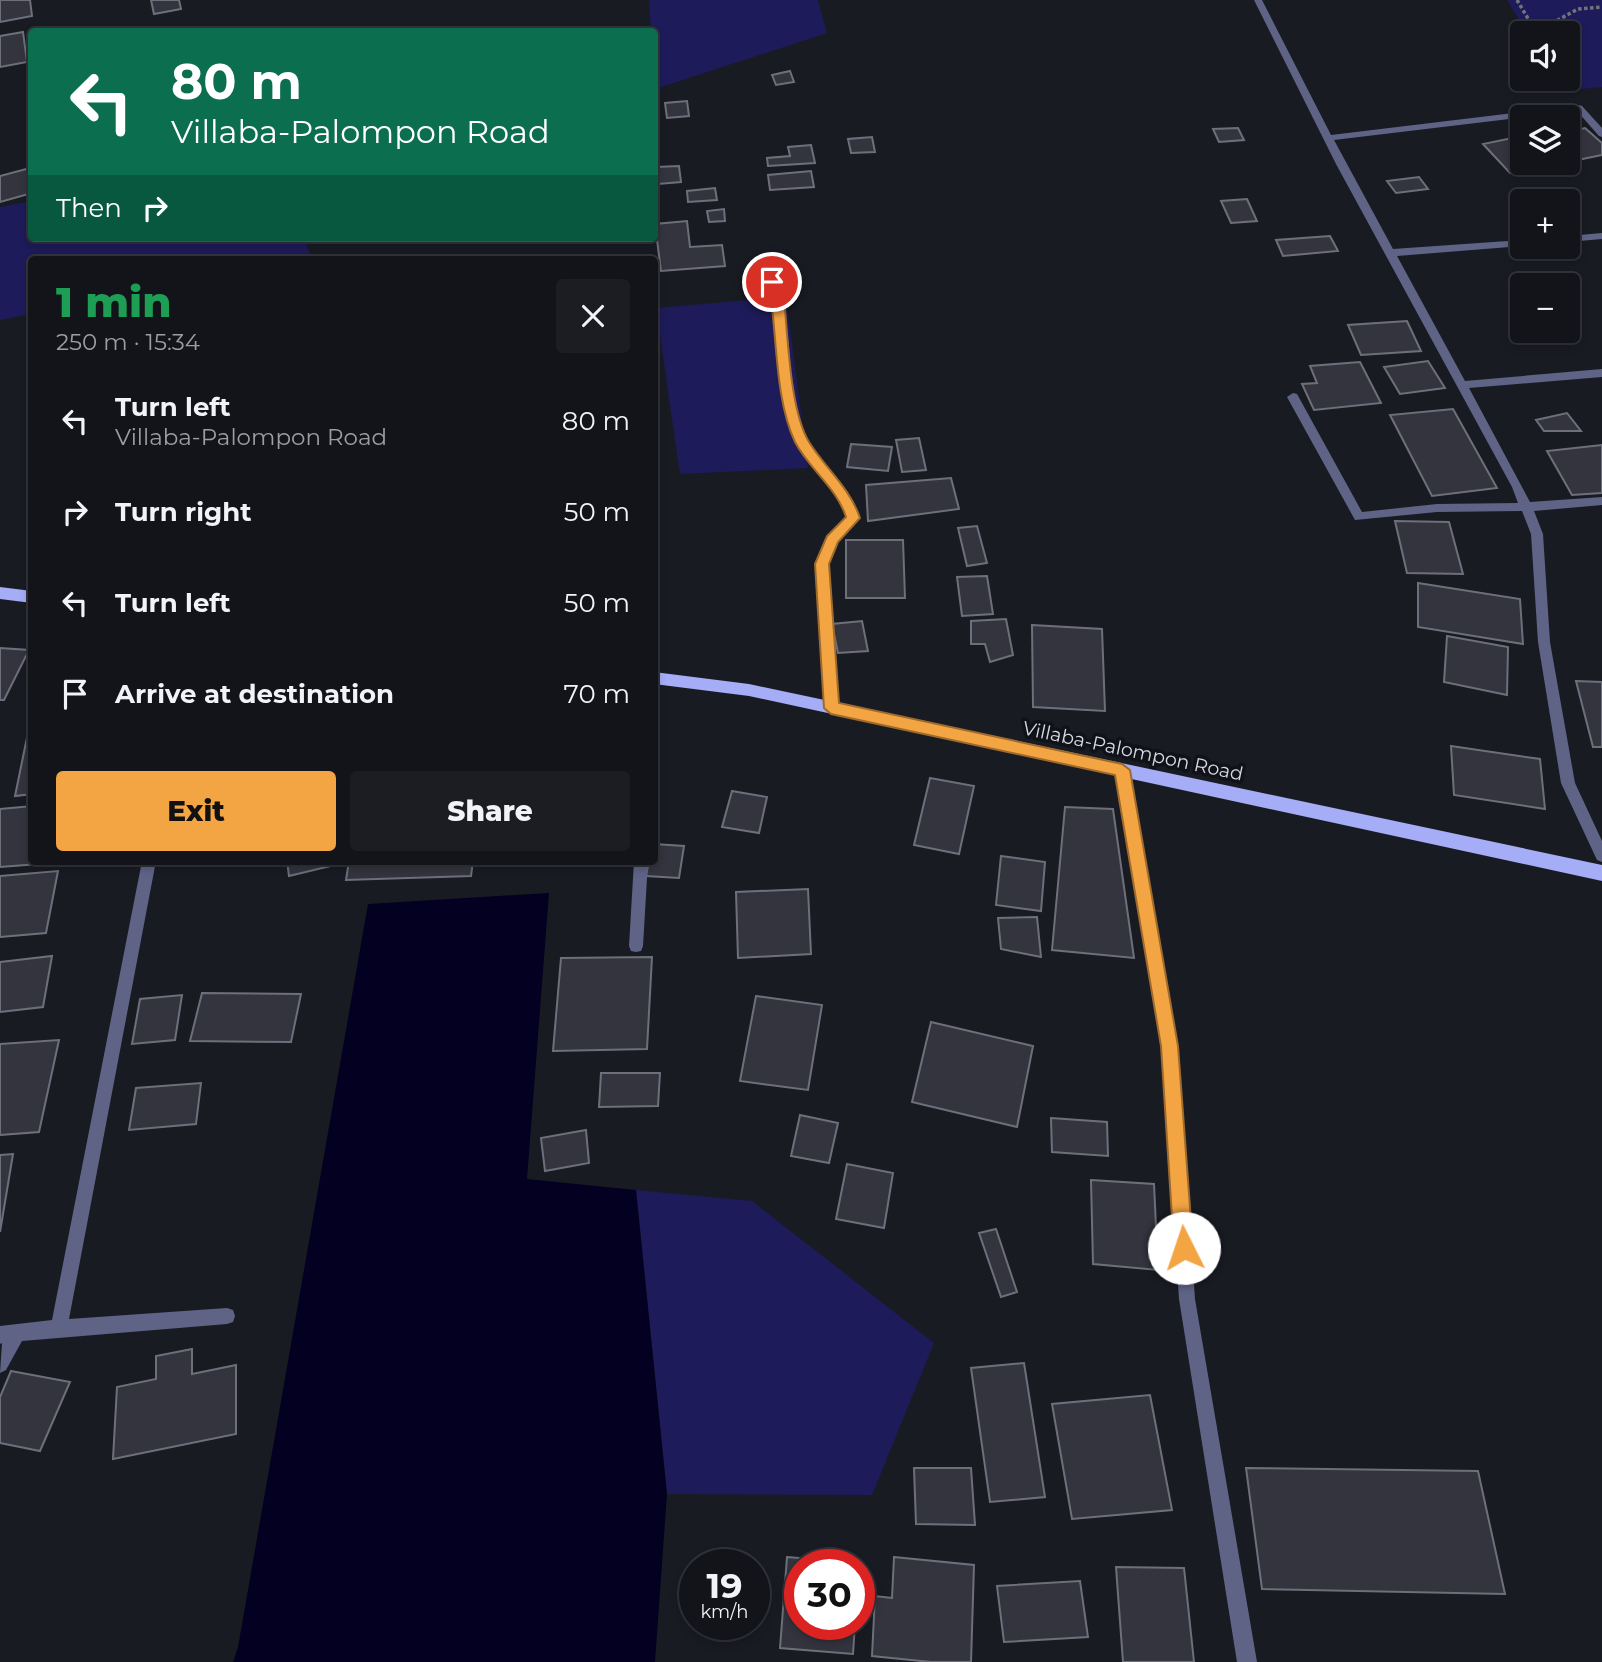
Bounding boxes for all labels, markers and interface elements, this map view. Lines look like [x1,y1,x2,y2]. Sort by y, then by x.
map controls [1510,21,1580,343]
button: sound [1510,21,1580,91]
text: 80 m [171,52,302,111]
icon: left [56,56,147,147]
button: layers [1510,105,1580,175]
text: Villaba-Palompon Road [171,112,550,151]
icon: right [136,189,174,227]
button: + [1510,189,1580,259]
text: Then [56,192,122,224]
pin [742,252,802,312]
icon: arrive [753,263,791,301]
button: − [1510,273,1580,343]
text: 1 min [56,276,172,328]
button: close [556,279,630,353]
text: 250 m · 15:34 [56,328,200,356]
text: Turn left [115,391,231,423]
icon: left [56,402,94,440]
text: 80 m [562,405,630,437]
text: Villaba-Palompon Road [115,423,387,451]
icon: right [56,493,94,531]
text: Turn right [115,496,251,528]
text: 50 m [564,496,630,528]
icon: left [56,584,94,622]
text: Turn left [115,587,231,619]
text: 50 m [564,587,630,619]
icon: arrive [56,675,94,713]
text: Arrive at destination [115,678,394,710]
text: 70 m [564,678,630,710]
street label: Villaba-Palompon Road [1021,716,1245,786]
button: Exit [56,771,336,851]
button: Share [350,771,630,851]
position arrow [1147,1211,1221,1285]
speed limit sign: 30 [784,1549,875,1640]
text: 19 [706,1564,743,1607]
text: km/h [700,1601,749,1623]

